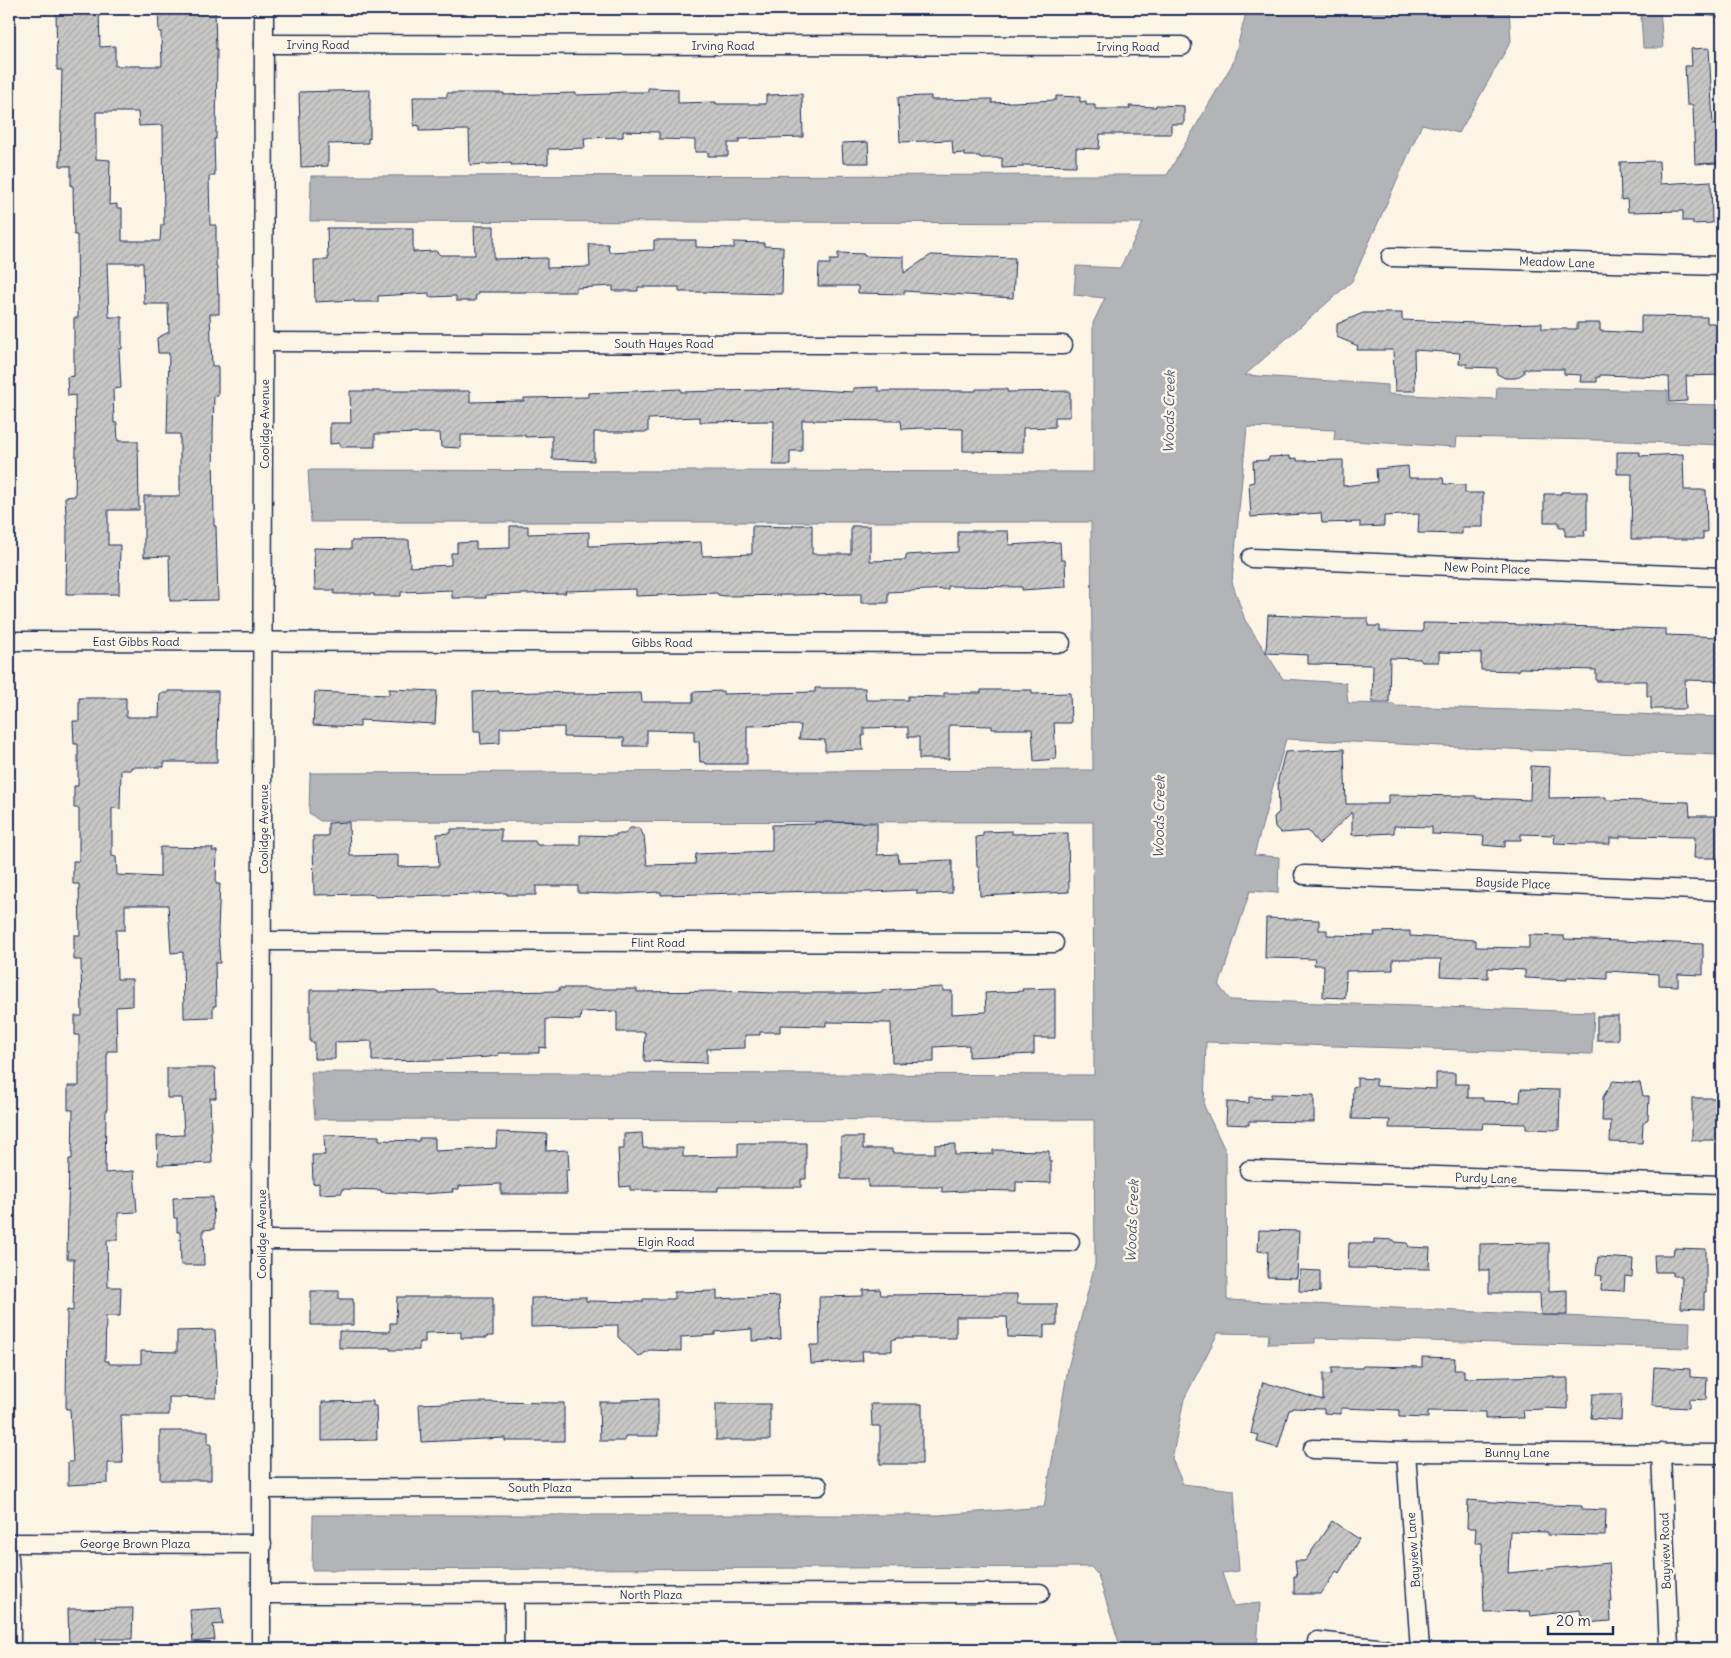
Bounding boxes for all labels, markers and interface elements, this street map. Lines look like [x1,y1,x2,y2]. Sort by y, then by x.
street label: Irving Road [286,37,350,52]
street label: Irving Road [691,38,755,53]
street label: Irving Road [1096,39,1160,54]
street label: Meadow Lane [1519,253,1595,271]
street label: South Hayes Road [614,336,714,351]
water label: Woods Creek [1159,370,1179,453]
street label: Coolidge Avenue [257,379,272,469]
street label: New Point Place [1444,559,1530,577]
street label: East Gibbs Road [92,634,180,649]
street label: Gibbs Road [631,635,693,650]
water label: Woods Creek [1149,775,1169,858]
street label: Coolidge Avenue [256,784,271,874]
street label: Bayside Place [1475,874,1551,892]
street label: Flint Road [631,935,685,950]
street label: Purdy Lane [1455,1169,1517,1187]
water label: Woods Creek [1122,1179,1142,1263]
street label: Coolidge Avenue [254,1189,269,1279]
street label: Elgin Road [637,1234,695,1249]
street label: Bunny Lane [1484,1445,1550,1460]
street label: South Plaza [508,1480,572,1495]
street label: Bayview Lane [1403,1512,1423,1588]
street label: Bayview Road [1656,1512,1674,1590]
street label: George Brown Plaza [80,1536,190,1551]
street label: North Plaza [620,1587,683,1602]
scale bar [1548,1603,1614,1635]
text: 20 m [1556,1611,1591,1630]

